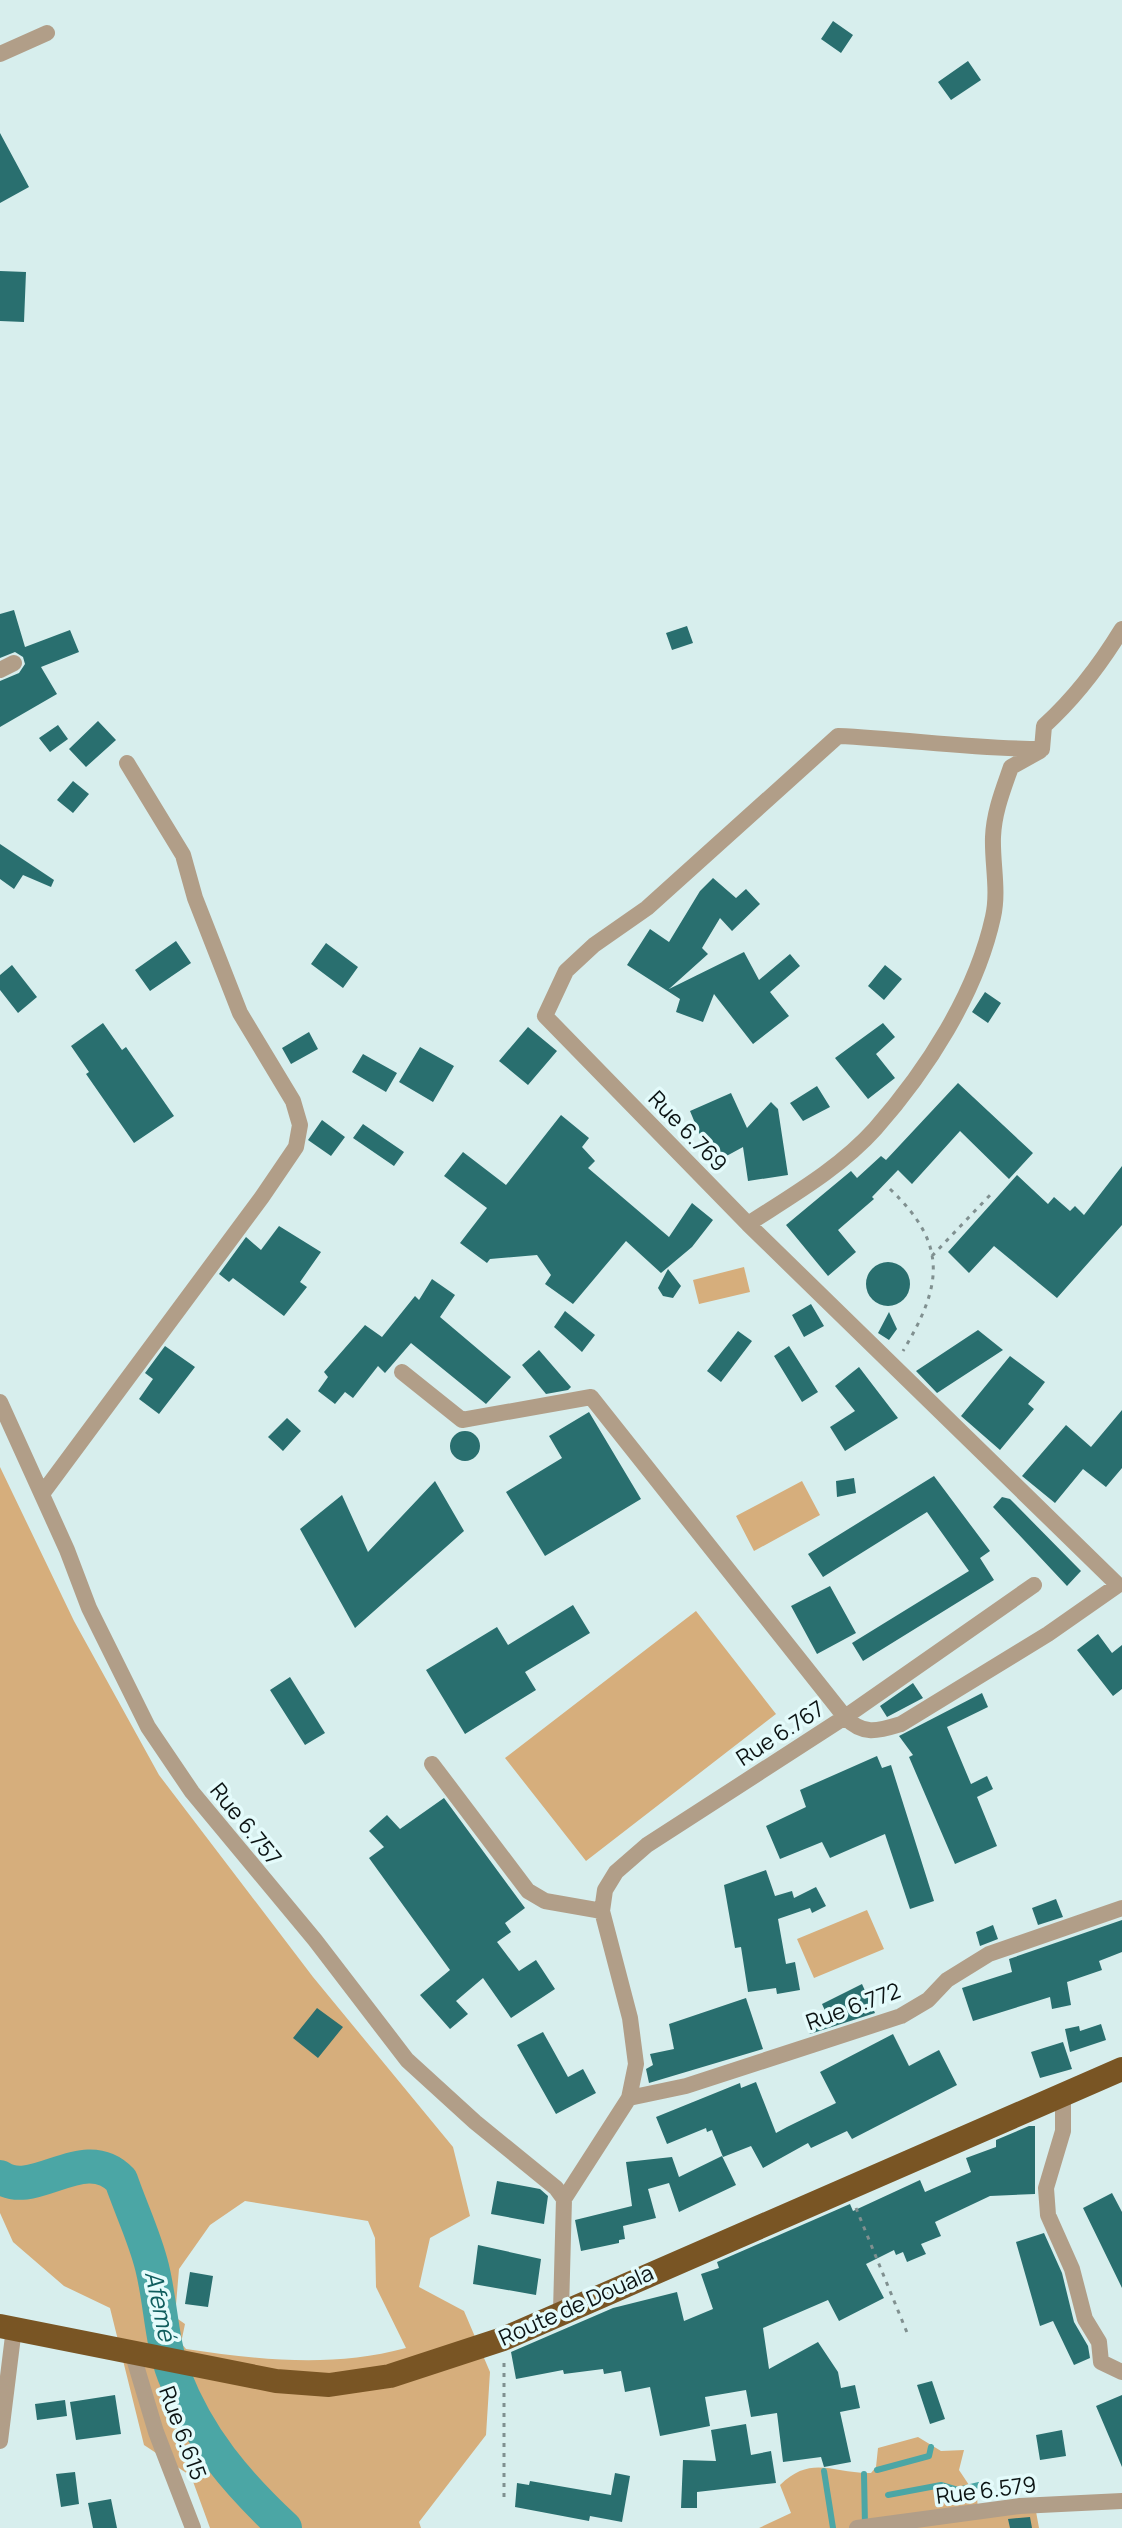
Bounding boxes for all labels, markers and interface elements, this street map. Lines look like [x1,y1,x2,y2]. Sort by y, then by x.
street label: Rue 6.769 [642,1084,734,1178]
street label: Rue 6.767 [730,1693,830,1773]
street label: Rue 6.757 [203,1776,289,1872]
street label: Rue 6.772 [802,1975,904,2037]
street label: Route de Douala [494,2257,658,2353]
water label: Afemé [138,2268,185,2346]
street label: Rue 6.615 [152,2382,214,2484]
street label: Rue 6.579 [934,2469,1038,2511]

